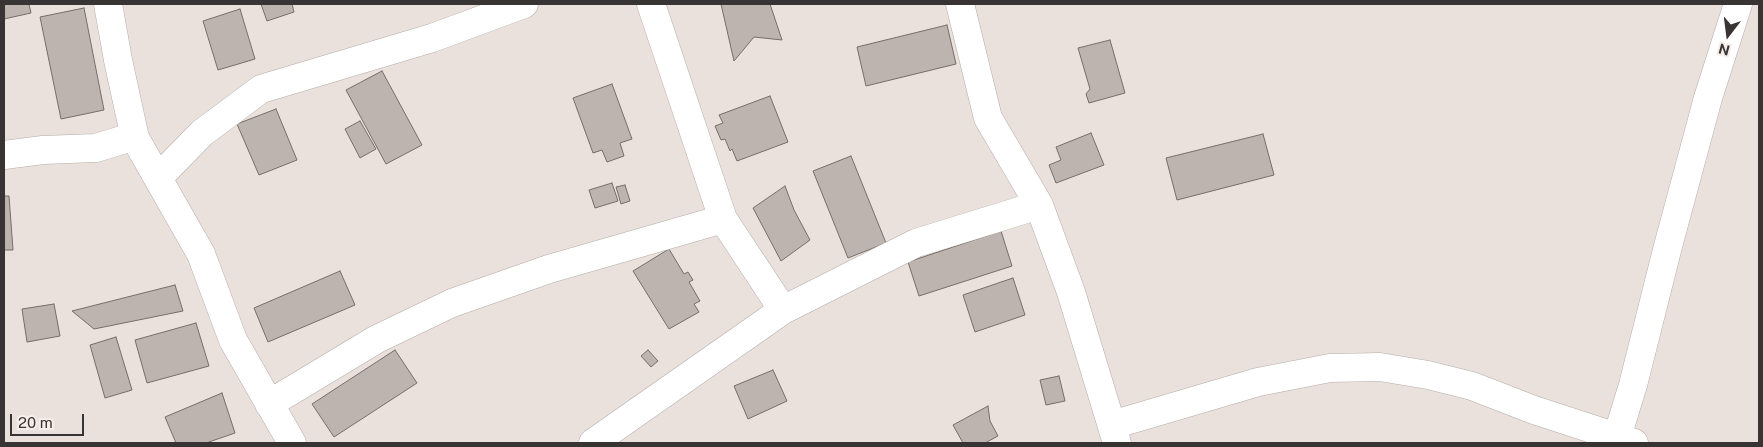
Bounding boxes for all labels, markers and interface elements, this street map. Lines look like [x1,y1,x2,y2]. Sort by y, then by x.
north arrow [1703,10,1753,60]
text: N [1717,40,1731,59]
scale bar [12,404,86,436]
text: 20 m [18,414,53,431]

